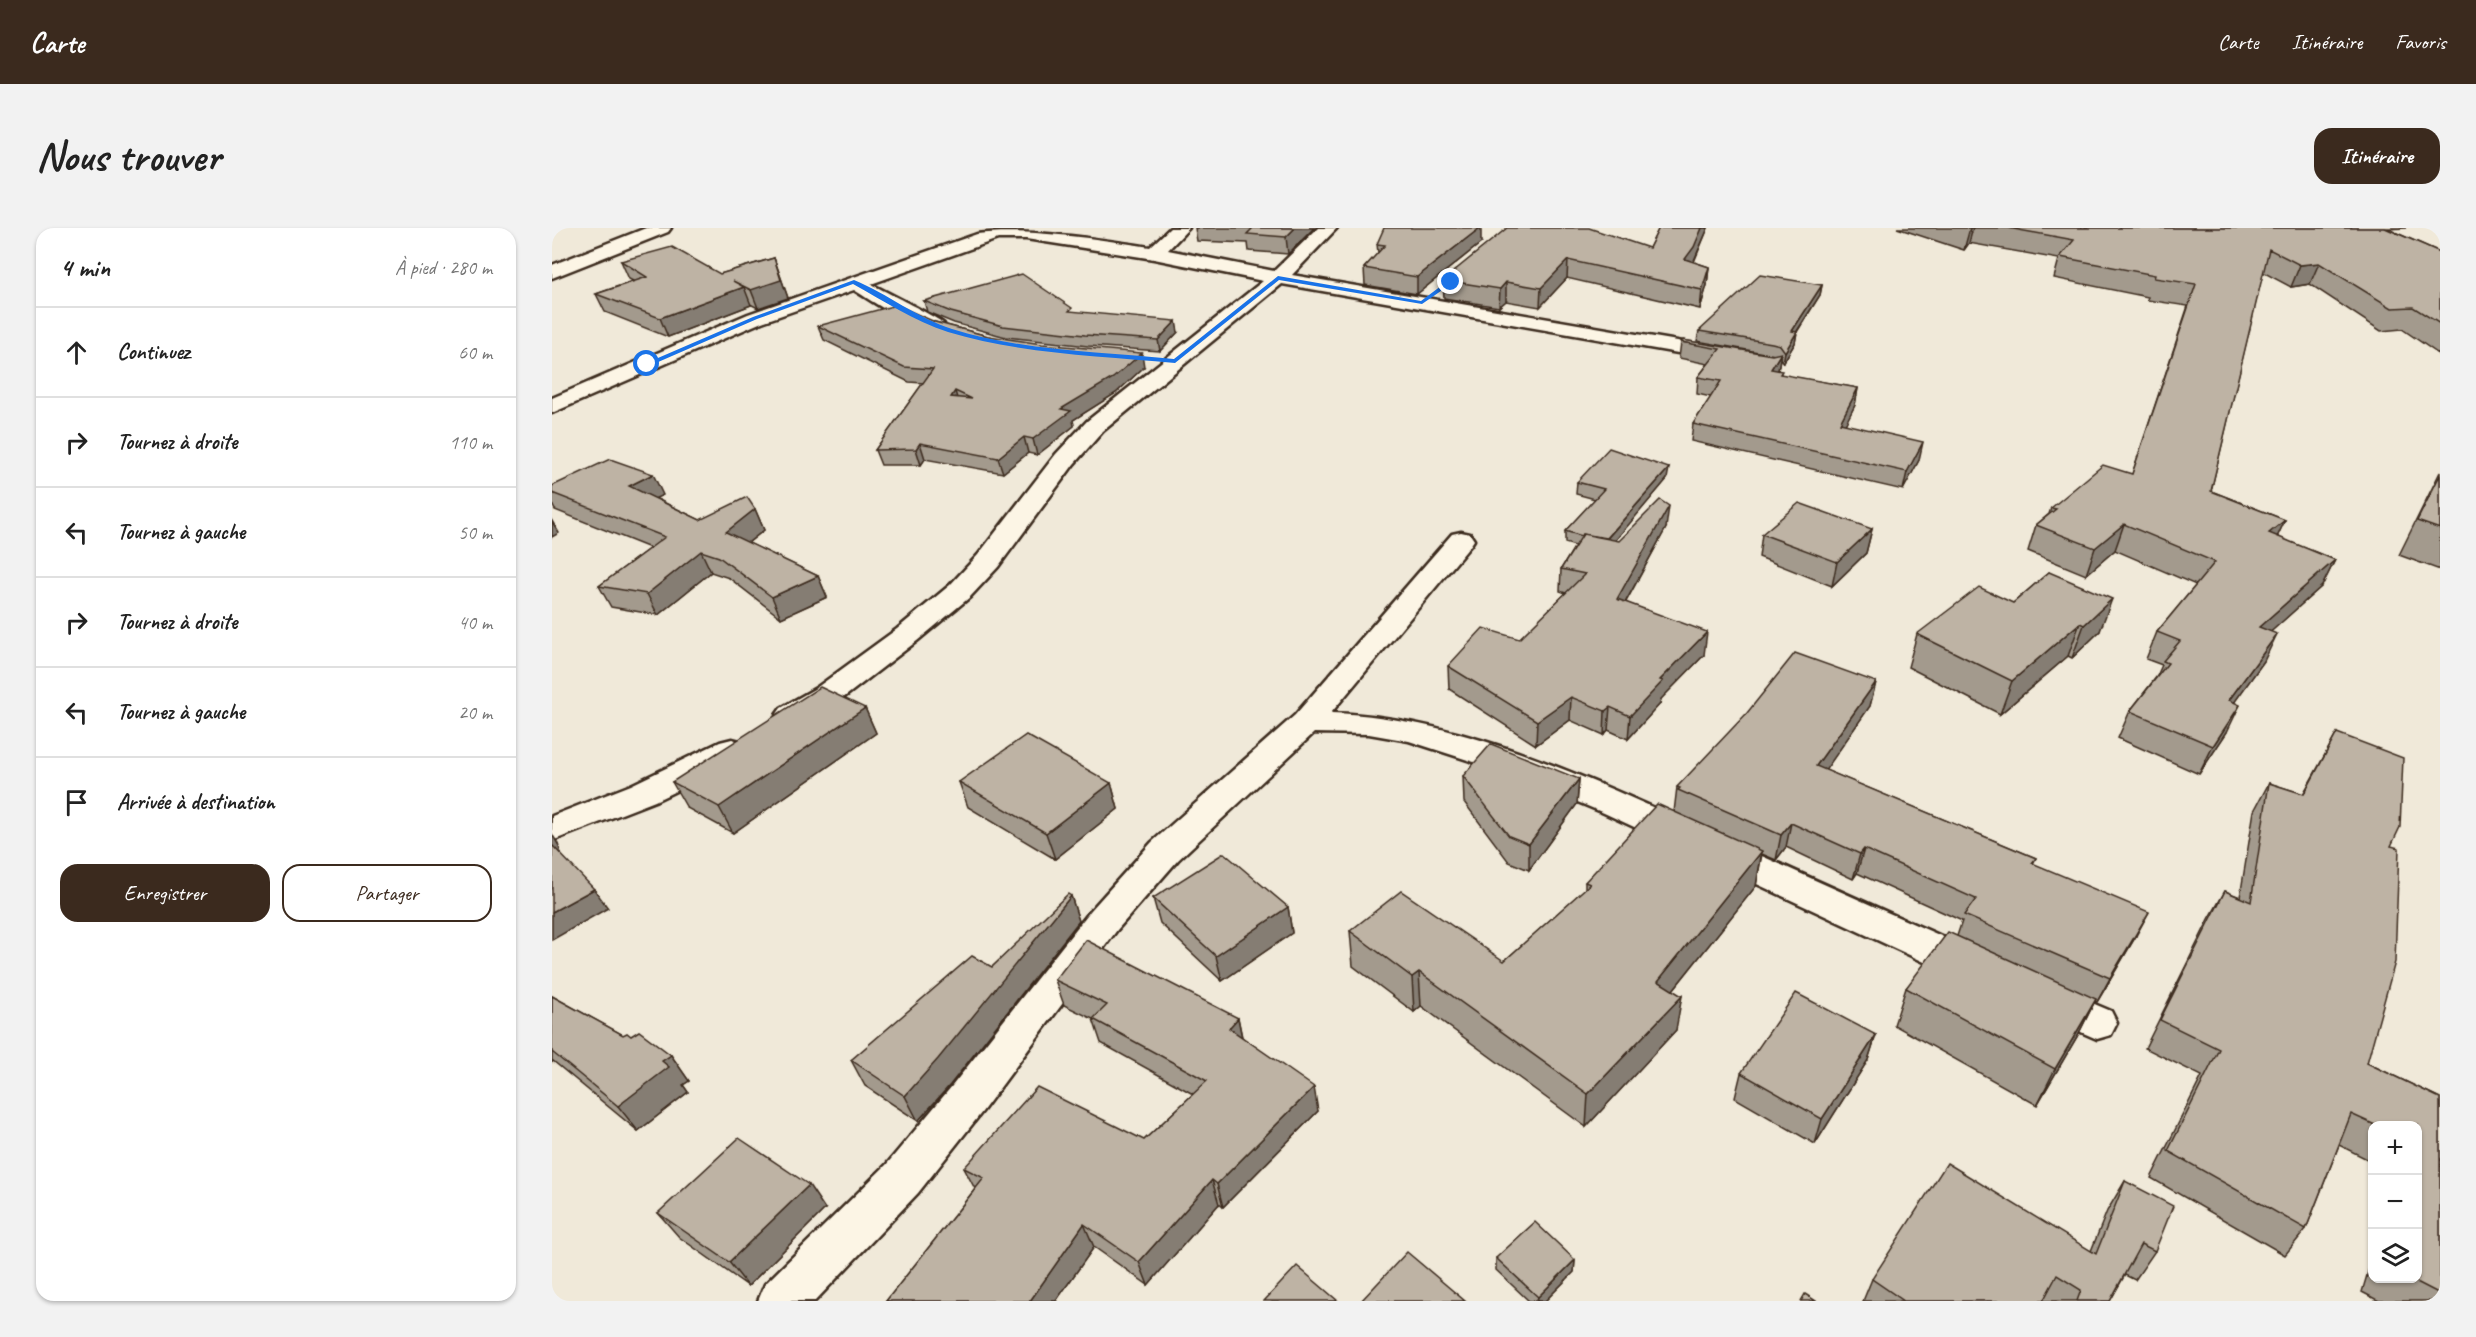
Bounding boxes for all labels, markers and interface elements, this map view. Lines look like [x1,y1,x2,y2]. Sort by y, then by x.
text: Carte [30,25,85,60]
text: Carte [2218,29,2259,55]
text: Itinéraire [2292,29,2362,55]
text: Favoris [2395,29,2446,55]
button: Itinéraire [2314,128,2440,184]
text: Nous trouver [36,130,220,183]
text: 4 min [60,251,110,284]
text: À pied · 280 m [395,255,492,280]
route end [1437,268,1463,294]
icon: ahead [60,336,93,369]
text: Continuez [117,338,190,366]
text: 60 m [458,340,492,365]
route start [633,350,659,376]
icon: right [60,426,93,459]
text: Tournez à droite [117,428,237,456]
text: 110 m [449,430,492,455]
icon: left [60,516,93,549]
text: Tournez à gauche [117,518,245,546]
text: 50 m [458,520,492,545]
icon: right [60,606,93,639]
text: Tournez à droite [117,608,237,636]
text: 40 m [458,610,492,635]
icon: left [60,696,93,729]
text: Tournez à gauche [117,698,245,726]
text: 20 m [458,700,492,725]
icon: arrive [60,786,93,819]
text: Arrivée à destination [117,788,275,816]
button: Enregistrer [60,864,270,922]
button: Partager [282,864,492,922]
map controls [2368,1121,2422,1283]
button: + [2368,1121,2422,1175]
button: − [2368,1175,2422,1229]
button: layers [2368,1229,2422,1283]

